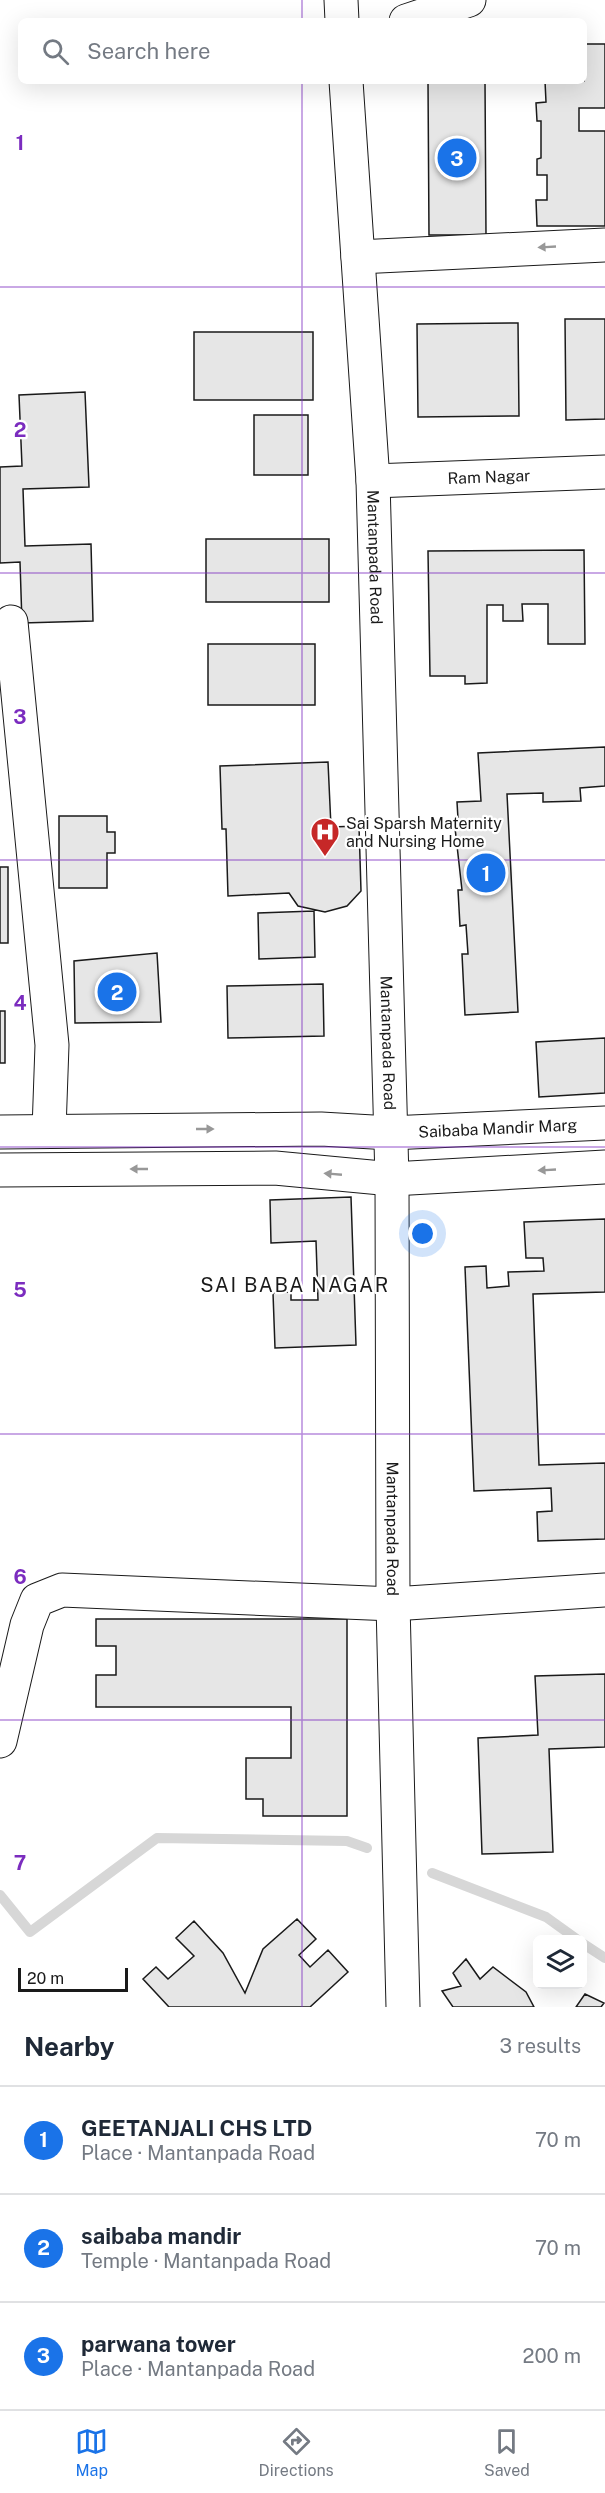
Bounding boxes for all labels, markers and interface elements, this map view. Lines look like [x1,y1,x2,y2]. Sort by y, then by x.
search box [18,18,587,84]
icon: search [39,35,72,68]
text: Search here [87,38,211,64]
text: 1 [16,131,24,155]
pin: 3 [438,136,476,180]
one-way arrow [537,243,556,252]
text: 2 [14,418,26,442]
street label: Ram Nagar [447,465,531,488]
street label: Mantanpada Road [364,489,386,625]
text: 3 [13,705,27,729]
place label: Sai Sparsh Maternity and Nursing Home [346,814,502,851]
hospital icon: Sai Sparsh Maternity and Nursing Home [309,816,341,858]
pin: 1 [466,850,506,896]
pin: 2 [98,970,136,1014]
street label: Mantanpada Road [377,975,400,1110]
text: 4 [13,991,27,1015]
street label: Saibaba Mandir Marg [418,1115,578,1141]
one-way arrow [196,1124,215,1134]
one-way arrow [129,1164,148,1174]
one-way arrow [537,1166,556,1175]
one-way arrow [324,1169,343,1179]
your location [408,1219,437,1248]
district label: SAI BABA NAGAR [200,1273,390,1297]
text: 5 [13,1278,27,1302]
street label: Mantanpada Road [383,1461,402,1596]
text: 6 [13,1565,27,1589]
text: 7 [14,1851,26,1875]
map controls [533,1935,587,1989]
button: layers [533,1935,587,1989]
scale bar [18,1965,128,1992]
text: 20 m [27,1969,64,1988]
text: Nearby [24,2031,114,2062]
text: 3 results [500,2034,581,2058]
text: GEETANJALI CHS LTD [81,2115,312,2141]
text: 1 [39,2128,48,2152]
text: 70 m [535,2128,581,2152]
text: Place · Mantanpada Road [81,2141,315,2165]
text: saibaba mandir [81,2223,241,2249]
text: 2 [37,2236,50,2260]
text: 70 m [535,2236,581,2260]
text: Temple · Mantanpada Road [81,2249,331,2273]
text: parwana tower [81,2331,236,2357]
text: 3 [37,2344,50,2368]
text: 200 m [523,2344,581,2368]
text: Place · Mantanpada Road [81,2357,315,2381]
tab: Map [75,2425,108,2480]
tab: Directions [259,2425,334,2480]
tab: Saved [484,2425,530,2480]

